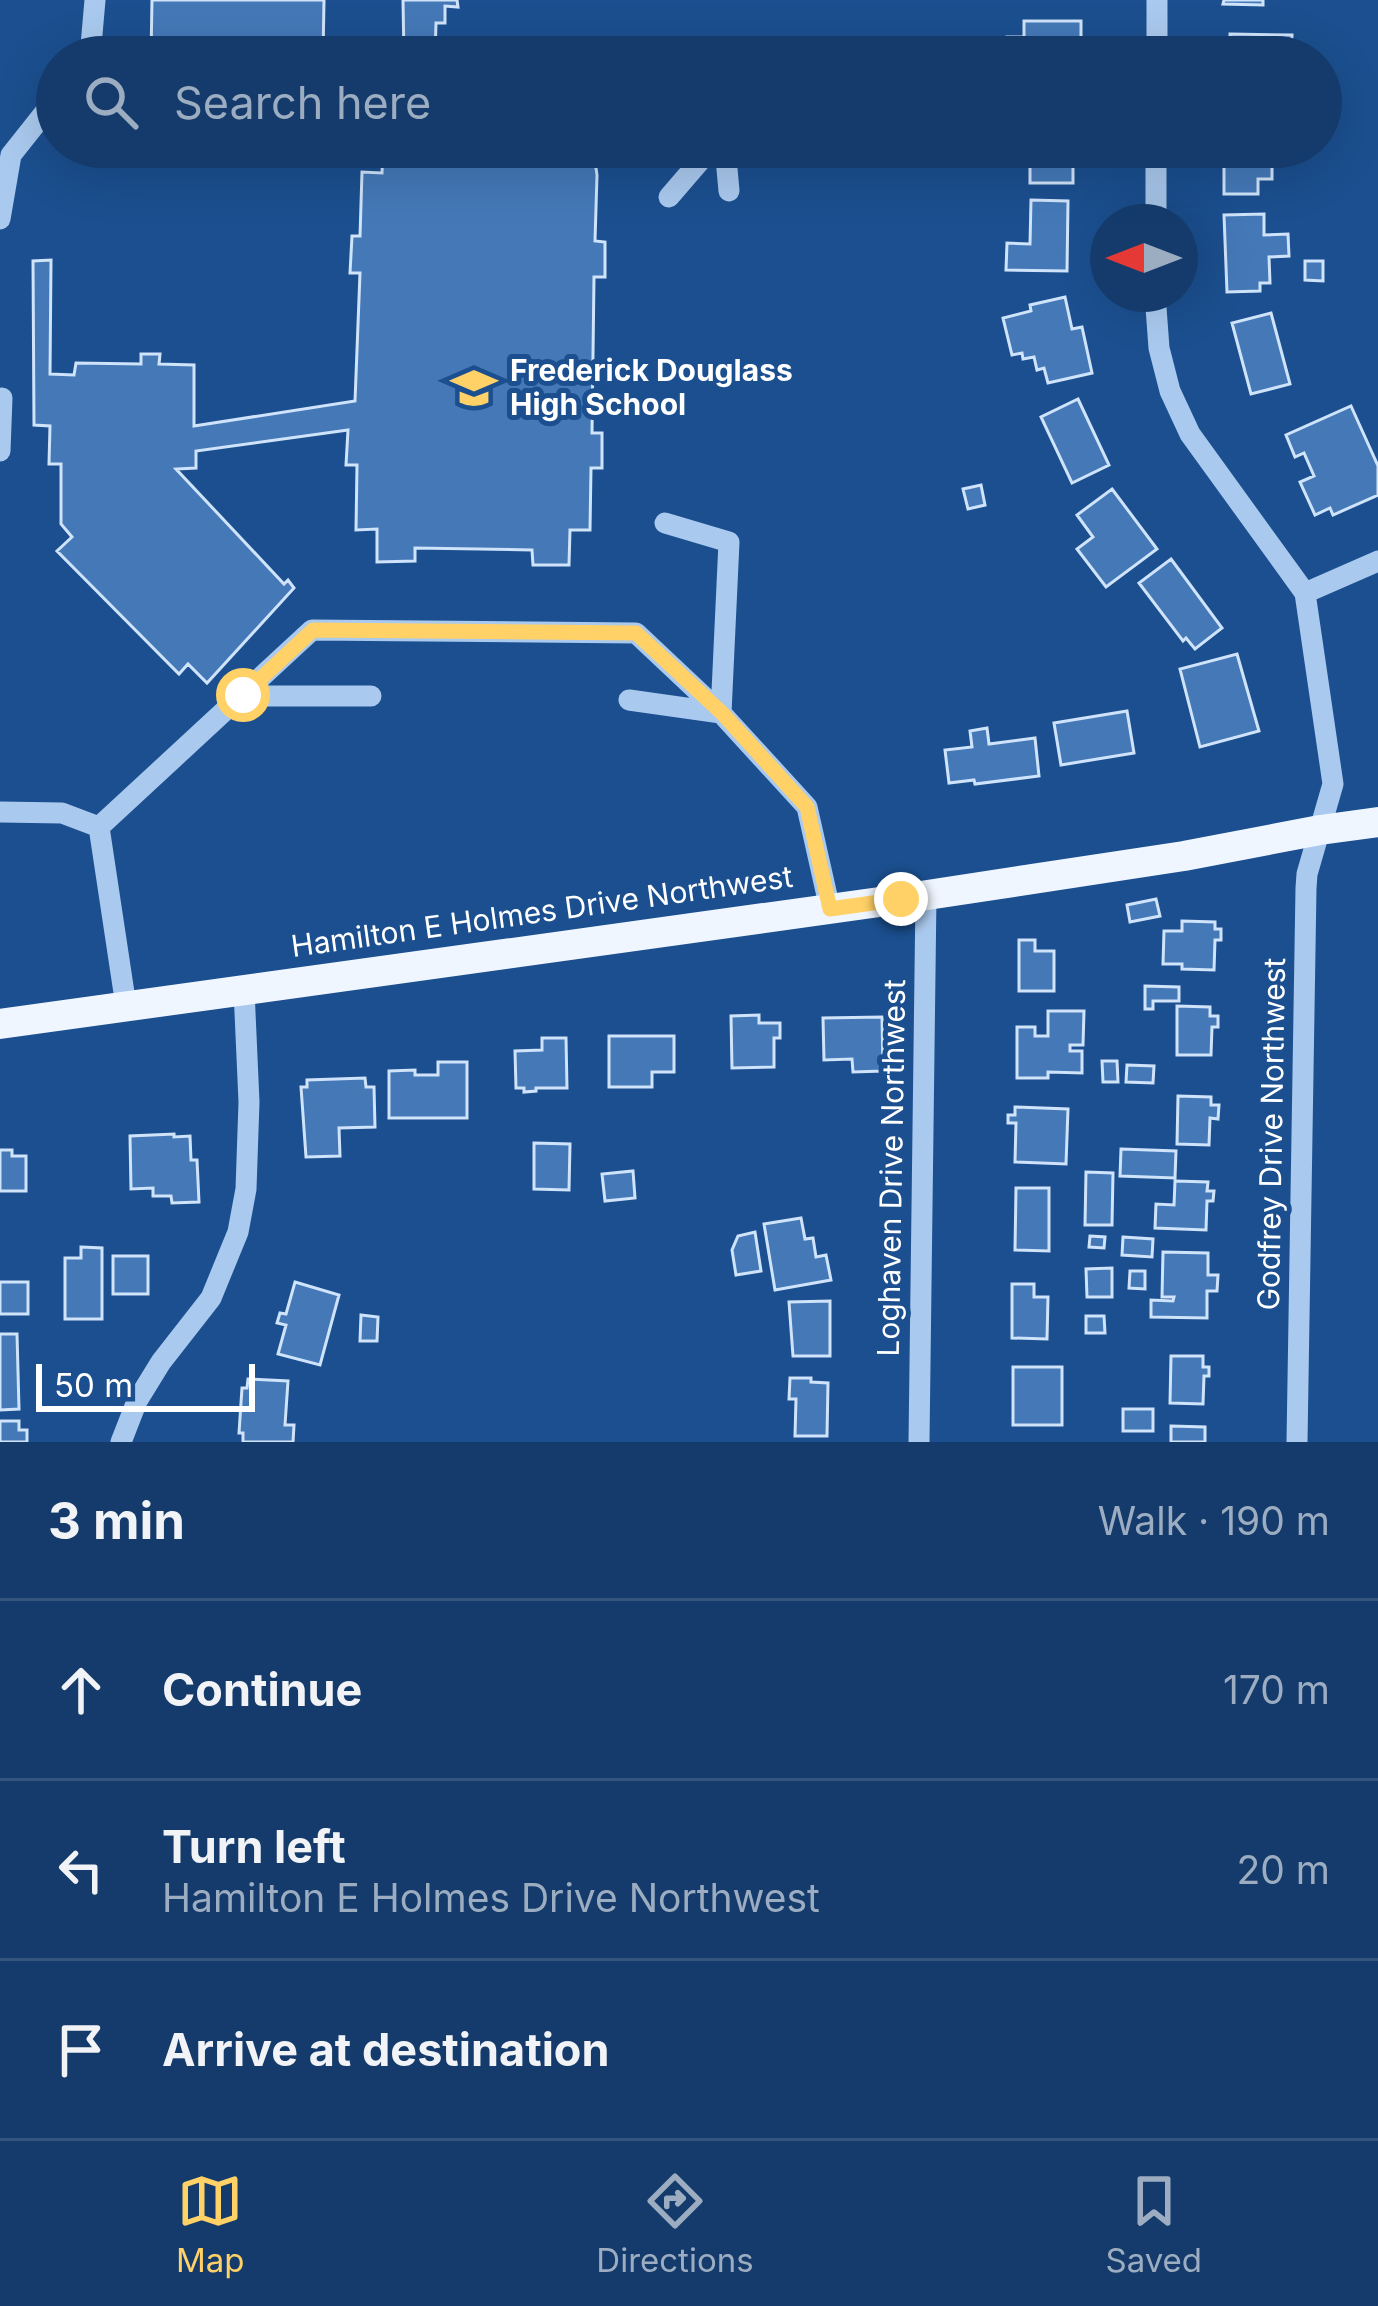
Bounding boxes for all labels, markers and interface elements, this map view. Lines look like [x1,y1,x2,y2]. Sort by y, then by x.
search box [36,36,1342,168]
icon: search [78,69,144,135]
text: Search here [174,75,431,130]
north arrow [1090,204,1198,312]
place label: Frederick Douglass High School [510,352,793,422]
school or university icon: Frederick Douglass High School [449,363,499,413]
route start [216,668,270,722]
street label: Hamilton E Holmes Drive Northwest [289,858,795,964]
route end [874,872,928,926]
street label: Godfrey Drive Northwest [1250,957,1292,1311]
street label: Loghaven Drive Northwest [870,979,912,1357]
scale bar [36,1358,255,1411]
text: 50 m [54,1365,133,1405]
text: 3 min [48,1490,185,1551]
text: Walk · 190 m [1098,1497,1330,1544]
icon: ahead [48,1657,114,1723]
text: Continue [162,1662,362,1717]
text: 170 m [1223,1666,1330,1713]
text: Turn left [162,1819,346,1874]
icon: left [48,1837,114,1903]
text: 20 m [1236,1846,1330,1893]
text: Hamilton E Holmes Drive Northwest [162,1874,820,1921]
icon: arrive [48,2017,114,2083]
text: Arrive at destination [162,2022,609,2077]
tab: Map [176,2168,244,2280]
tab: Directions [596,2168,754,2280]
tab: Saved [1105,2168,1202,2280]

